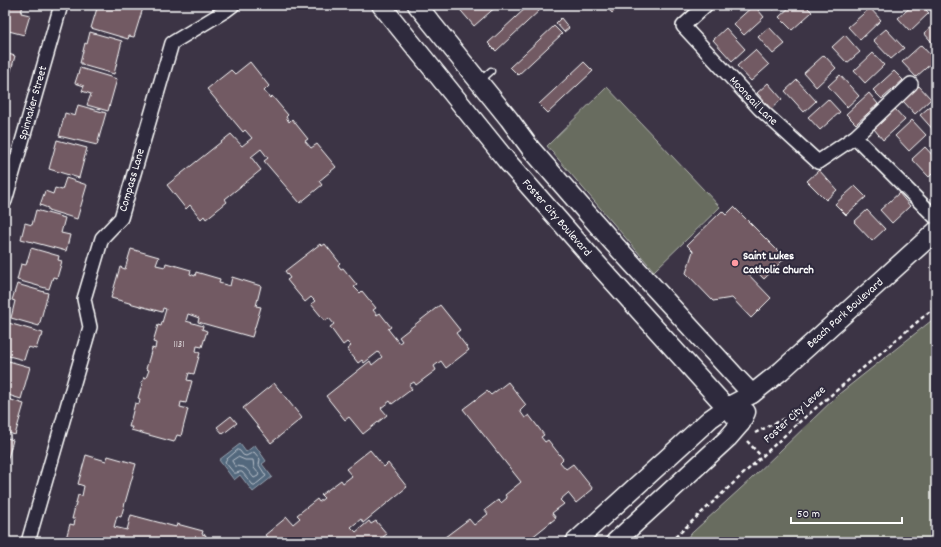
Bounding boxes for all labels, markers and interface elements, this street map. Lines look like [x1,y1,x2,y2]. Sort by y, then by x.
street label: Spinnaker Street [14,63,52,142]
street label: Moonsail Lane [725,72,781,130]
street label: Compass Lane [115,147,149,214]
street label: Foster City Boulevard [518,175,595,260]
place label: Saint Lukes Catholic Church [743,248,814,279]
marker: Saint Lukes Catholic Church [730,258,740,268]
street label: Beach Park Boulevard [803,274,887,352]
house number: 1131 [173,338,185,352]
street label: Foster City Levee [760,382,830,448]
scale bar [791,499,902,525]
text: 50 m [797,506,820,523]

